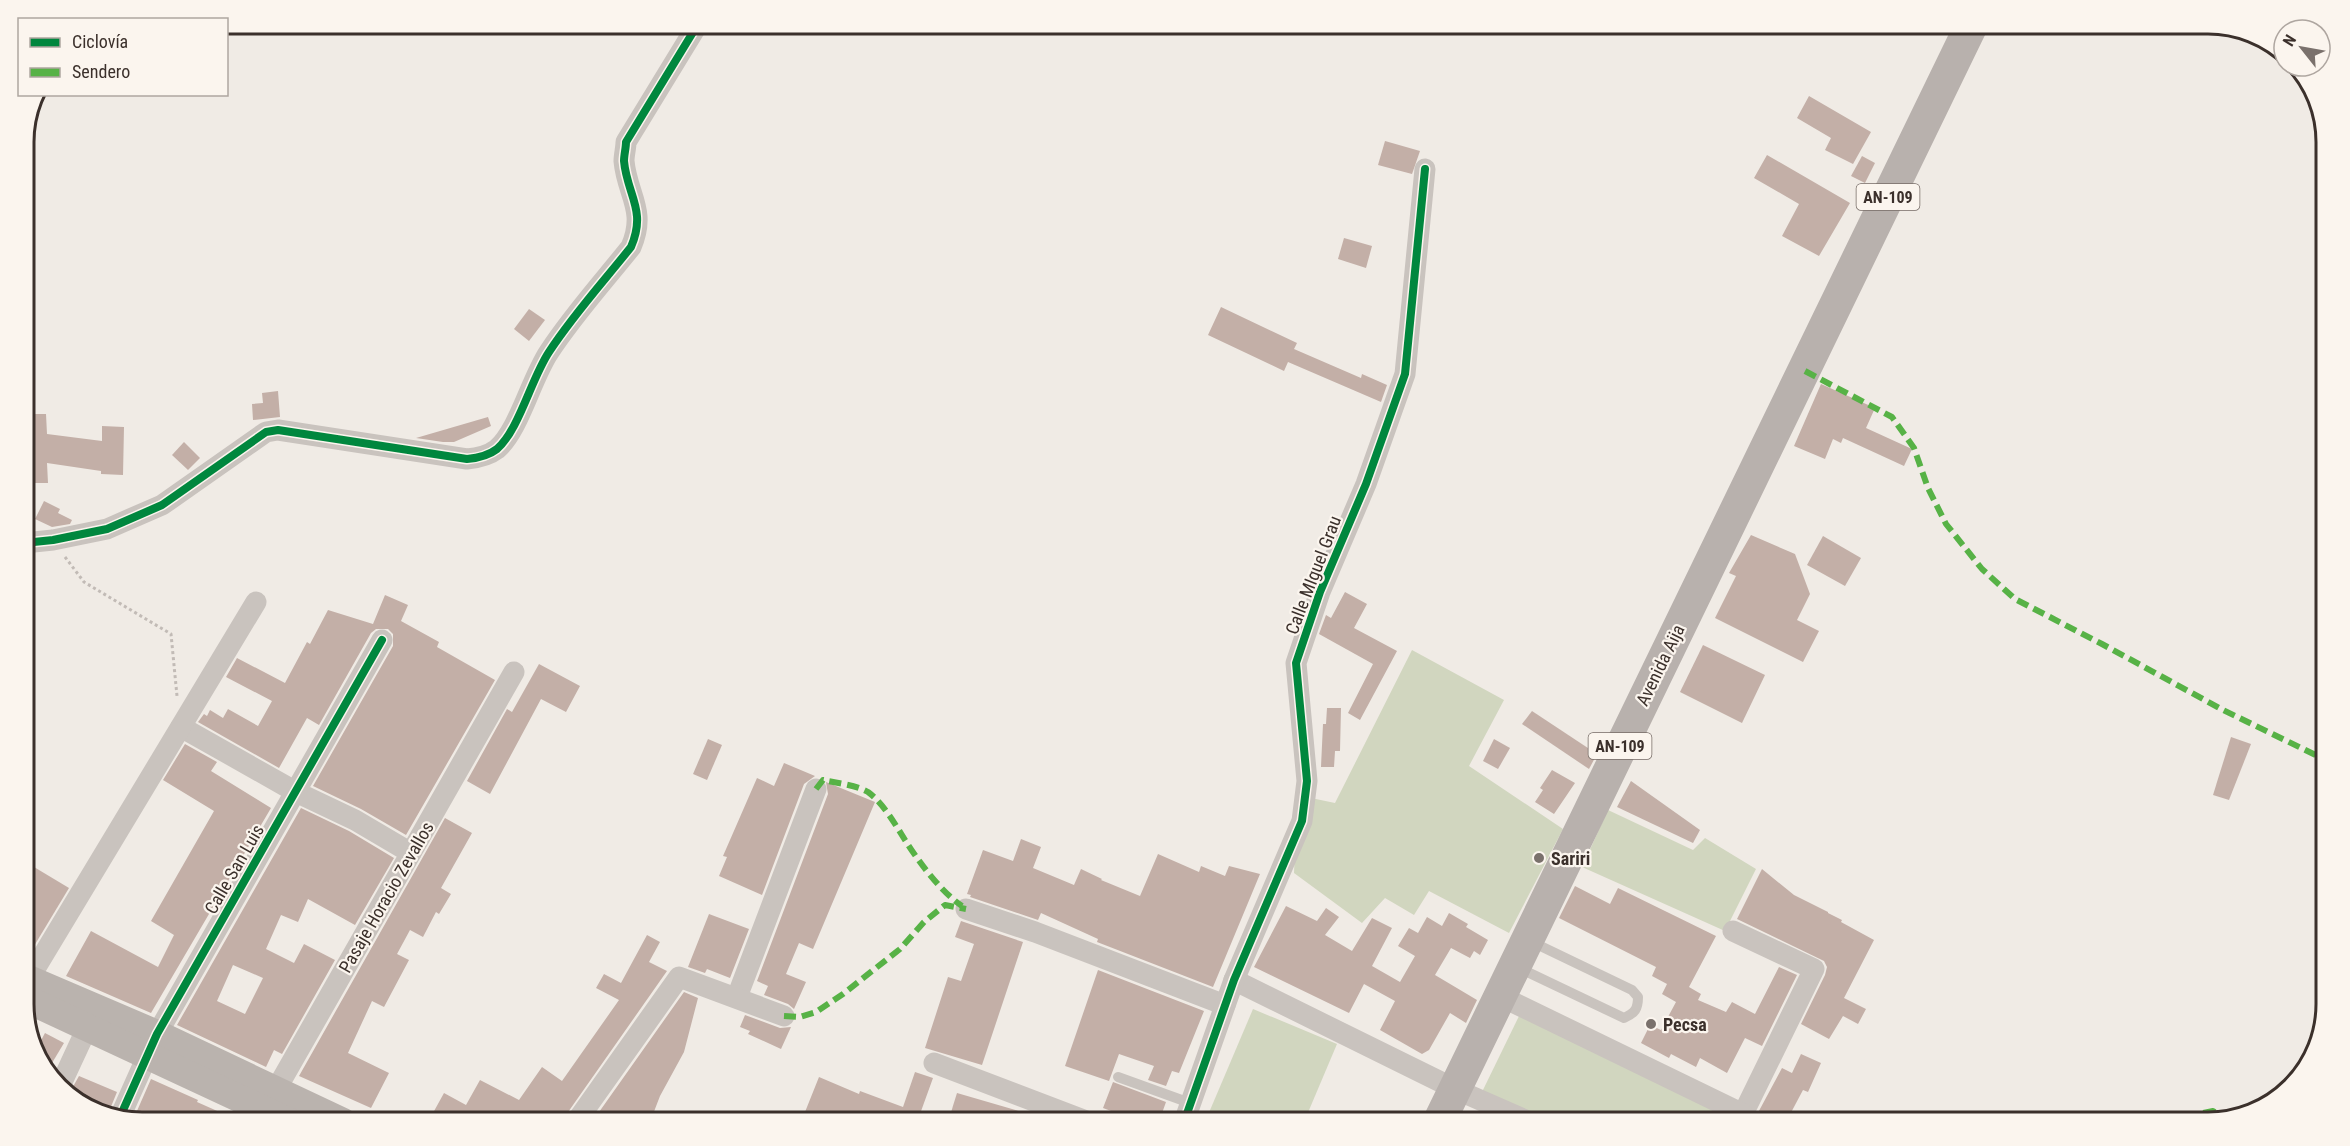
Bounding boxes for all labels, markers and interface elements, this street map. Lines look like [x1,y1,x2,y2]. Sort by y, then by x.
legend [18,18,228,96]
north arrow [2272,18,2332,78]
text: Ciclovía [72,31,128,52]
text: N [2279,31,2300,50]
text: Sendero [72,61,130,82]
road number: AN-109 [1856,184,1920,210]
street label: Calle MIguel Grau [1281,513,1345,637]
street label: Avenida Aija [1631,621,1689,709]
road number: AN-109 [1588,733,1652,759]
street label: Pasaje Horacio Zevallos [334,818,438,976]
street label: Calle San Luis [200,821,268,917]
place label: Sariri [1551,848,1590,869]
marker: Sariri [1532,851,1546,865]
place label: Pecsa [1663,1014,1707,1035]
marker: Pecsa [1644,1017,1658,1031]

